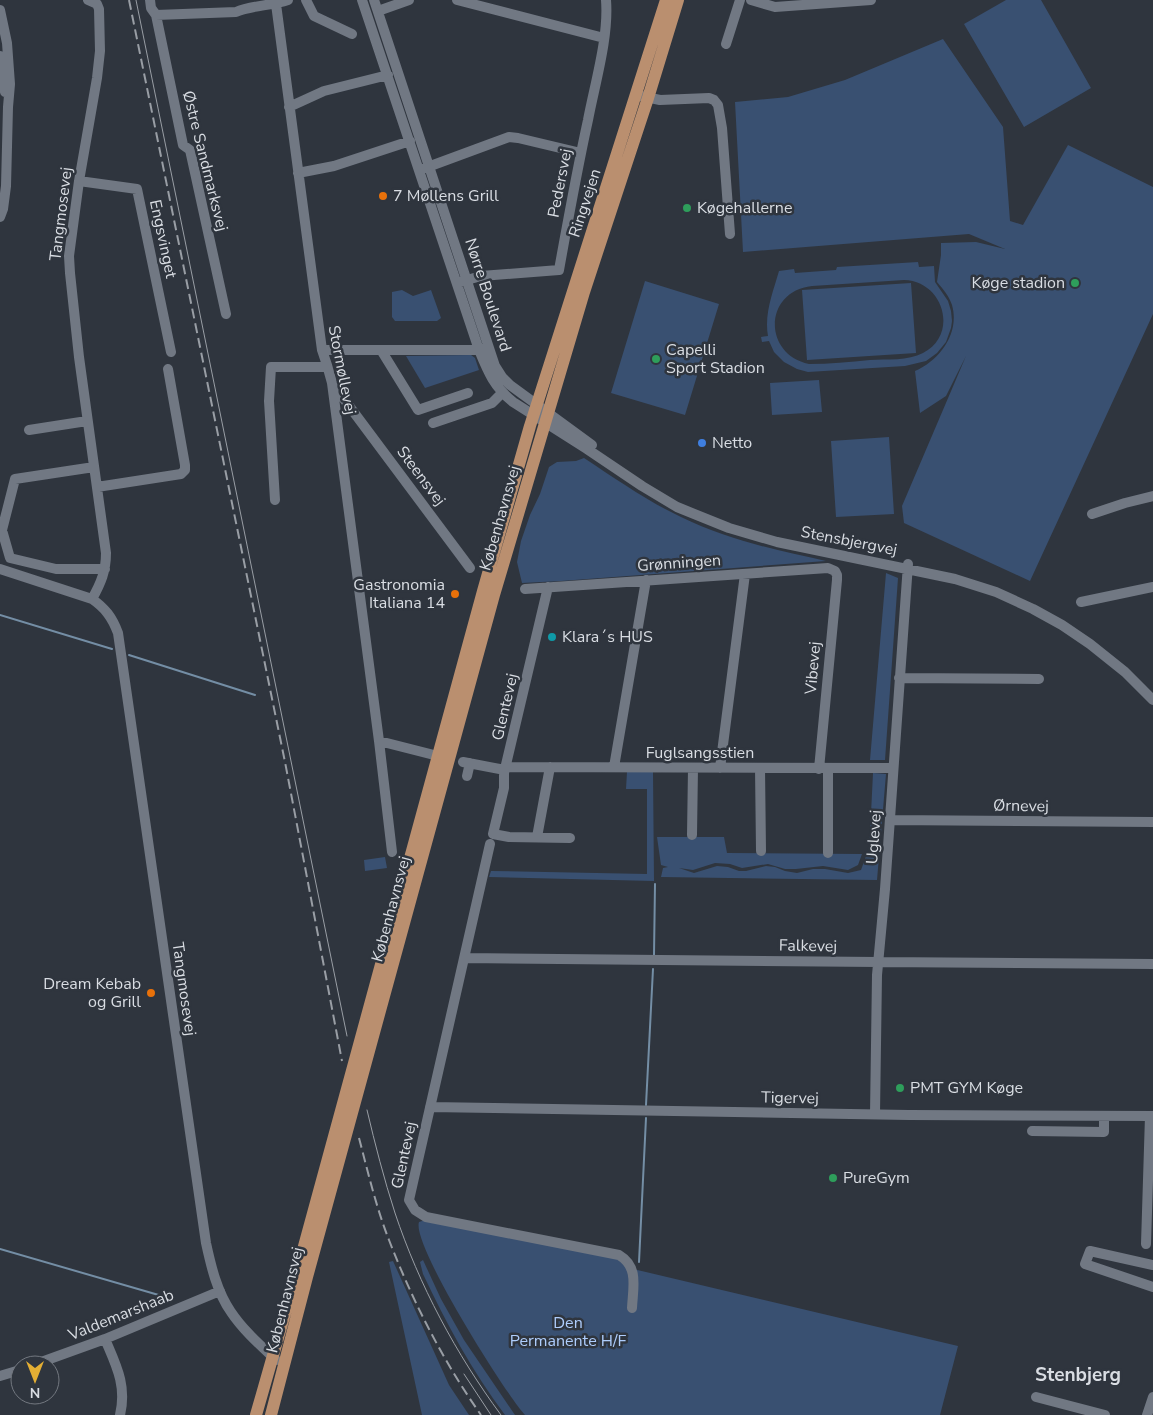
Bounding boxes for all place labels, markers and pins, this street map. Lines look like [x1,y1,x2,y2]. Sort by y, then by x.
place label: 7 Møllens Grill [393,185,499,207]
marker: 7 Møllens Grill [377,190,389,202]
place label: Køgehallerne [697,197,792,219]
marker: Køgehallerne [681,202,693,214]
place label: Køge stadion [972,272,1065,294]
marker: Køge stadion [1069,277,1081,289]
place label: Capelli Sport Stadion [666,339,765,379]
marker: Capelli Sport Stadion [650,353,662,365]
place label: Netto [712,432,752,454]
marker: Netto [696,437,708,449]
place label: Gastronomia Italiana 14 [353,574,445,614]
marker: Gastronomia Italiana 14 [449,588,461,600]
place label: Klara´s HUS [562,626,653,648]
marker: Klara´s HUS [546,631,558,643]
place label: Dream Kebab og Grill [43,973,141,1013]
marker: Dream Kebab og Grill [145,987,157,999]
place label: PMT GYM Køge [910,1077,1023,1099]
marker: PMT GYM Køge [894,1082,906,1094]
place label: PureGym [843,1167,910,1189]
marker: PureGym [827,1172,839,1184]

